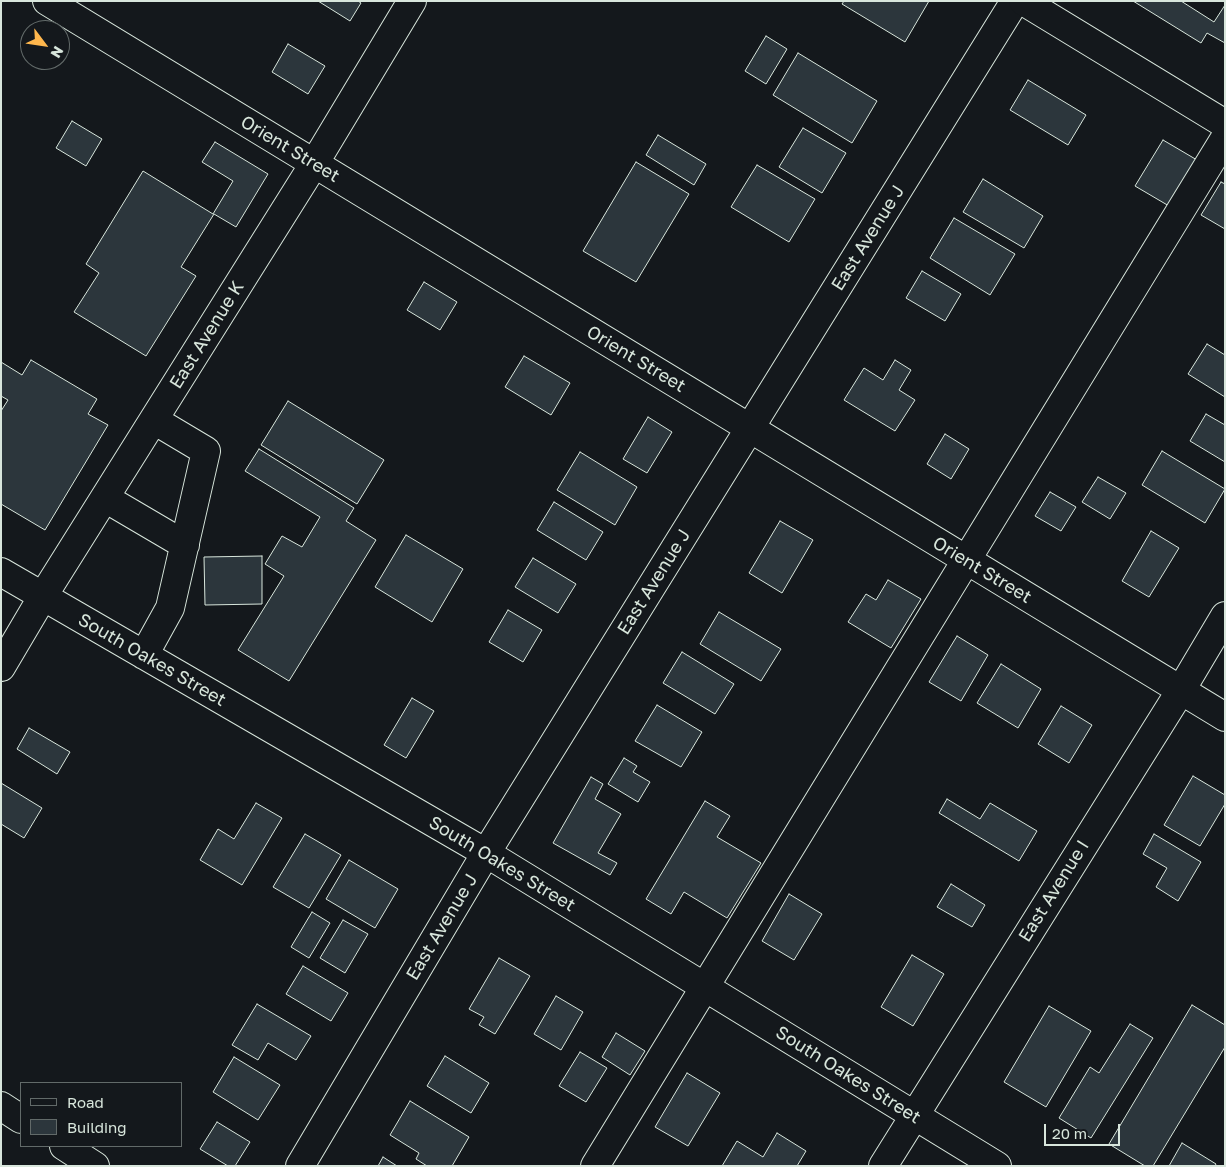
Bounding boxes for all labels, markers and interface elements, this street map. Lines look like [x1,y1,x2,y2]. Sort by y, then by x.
north arrow [20,20,70,70]
text: N [47,44,67,61]
street label: Orient Street [237,111,343,187]
street label: East Avenue J [827,181,909,295]
street label: East Avenue K [165,277,249,393]
street label: Orient Street [583,321,689,397]
street label: East Avenue J [613,525,695,639]
street label: Orient Street [929,532,1035,608]
street label: South Oakes Street [74,609,230,711]
street label: South Oakes Street [425,812,579,916]
street label: East Avenue I [1014,836,1094,946]
street label: East Avenue J [402,870,482,984]
street label: South Oakes Street [771,1022,925,1128]
legend [20,1082,182,1147]
text: Road [67,1093,104,1111]
scale bar [1046,1114,1122,1146]
text: Building [67,1118,127,1136]
text: 20 m [1052,1124,1087,1142]

